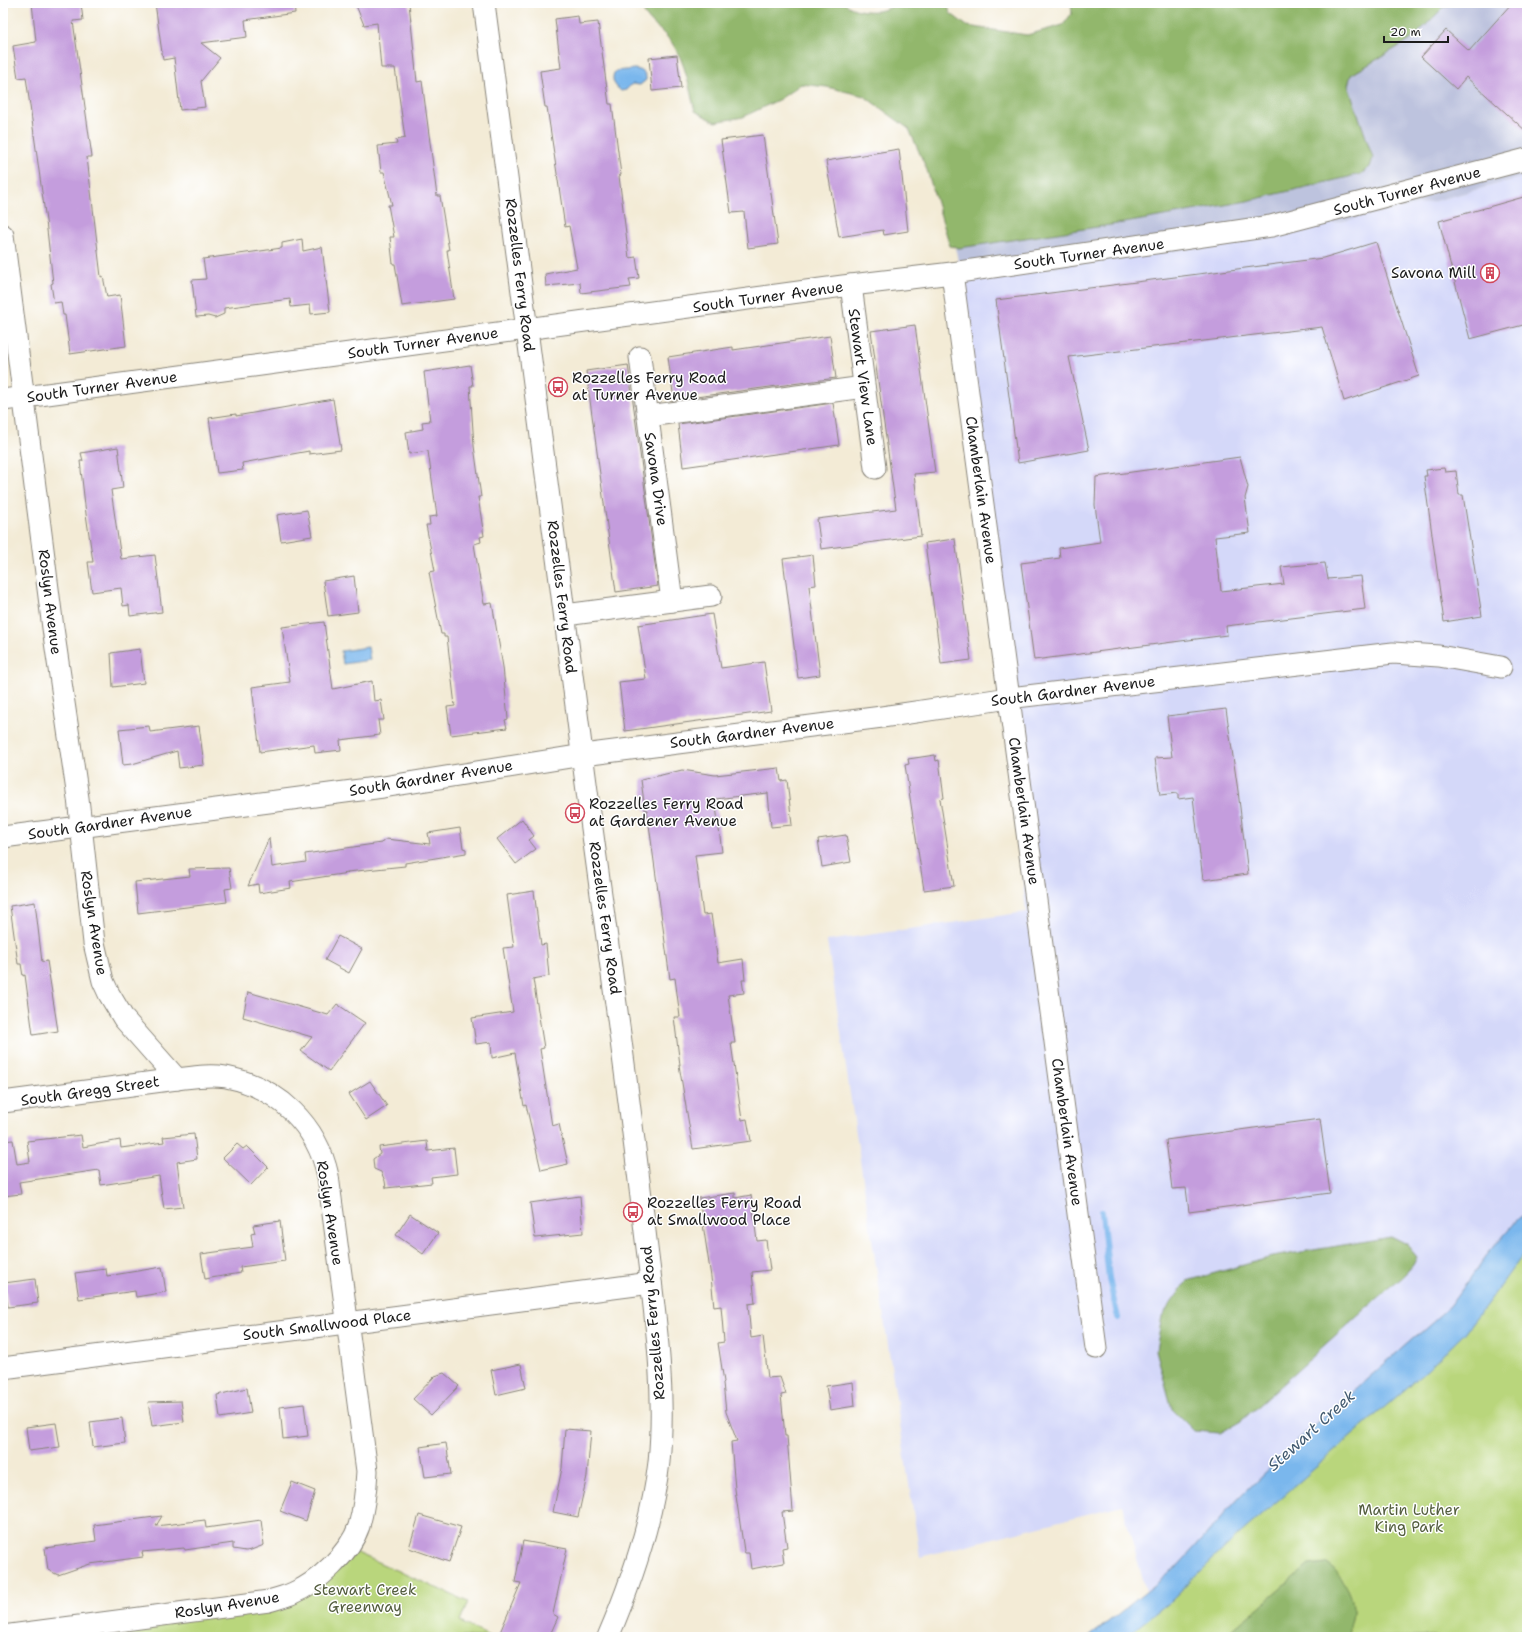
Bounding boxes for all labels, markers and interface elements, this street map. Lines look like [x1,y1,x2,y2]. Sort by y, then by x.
scale bar [1384,18,1448,44]
text: 20 m [1390,24,1421,40]
street label: South Turner Avenue [1331,162,1483,220]
street label: Rozzelles Ferry Road [501,197,539,353]
street label: South Turner Avenue [1012,234,1166,274]
building icon: Savona Mill [1479,262,1501,284]
place label: Savona Mill [1391,263,1476,283]
street label: South Turner Avenue [691,277,845,317]
street label: Stewart View Lane [843,307,883,447]
street label: South Turner Avenue [346,323,500,363]
street label: South Turner Avenue [25,367,179,407]
place label: Rozzelles Ferry Road at Turner Avenue [572,368,727,405]
bus stop icon: Rozzelles Ferry Road at Turner Avenue [547,376,569,398]
street label: Chamberlain Avenue [961,415,1001,565]
street label: Savona Drive [640,431,672,527]
street label: Rozzelles Ferry Road [543,519,581,675]
street label: Roslyn Avenue [34,548,66,656]
street label: South Gardner Avenue [990,671,1156,711]
street label: South Gardner Avenue [669,713,835,753]
street label: Chamberlain Avenue [1004,736,1044,886]
street label: South Gardner Avenue [348,755,514,801]
place label: Rozzelles Ferry Road at Gardener Avenue [589,794,744,831]
street label: South Gardner Avenue [27,802,193,844]
bus stop icon: Rozzelles Ferry Road at Gardener Avenue [564,802,586,824]
street label: Rozzelles Ferry Road [584,840,626,996]
street label: Roslyn Avenue [76,869,112,977]
street label: Chamberlain Avenue [1047,1057,1087,1207]
street label: South Gregg Street [19,1071,161,1111]
street label: Roslyn Avenue [312,1159,348,1267]
place label: Rozzelles Ferry Road at Smallwood Place [647,1193,802,1230]
bus stop icon: Rozzelles Ferry Road at Smallwood Place [622,1201,644,1223]
street label: Rozzelles Ferry Road [636,1245,670,1401]
street label: South Smallwood Place [242,1305,412,1345]
water label: Stewart Creek [1263,1385,1360,1475]
park label: Martin Luther King Park [1358,1500,1460,1537]
park label: Stewart Creek Greenway [313,1580,417,1617]
street label: Roslyn Avenue [173,1587,281,1623]

